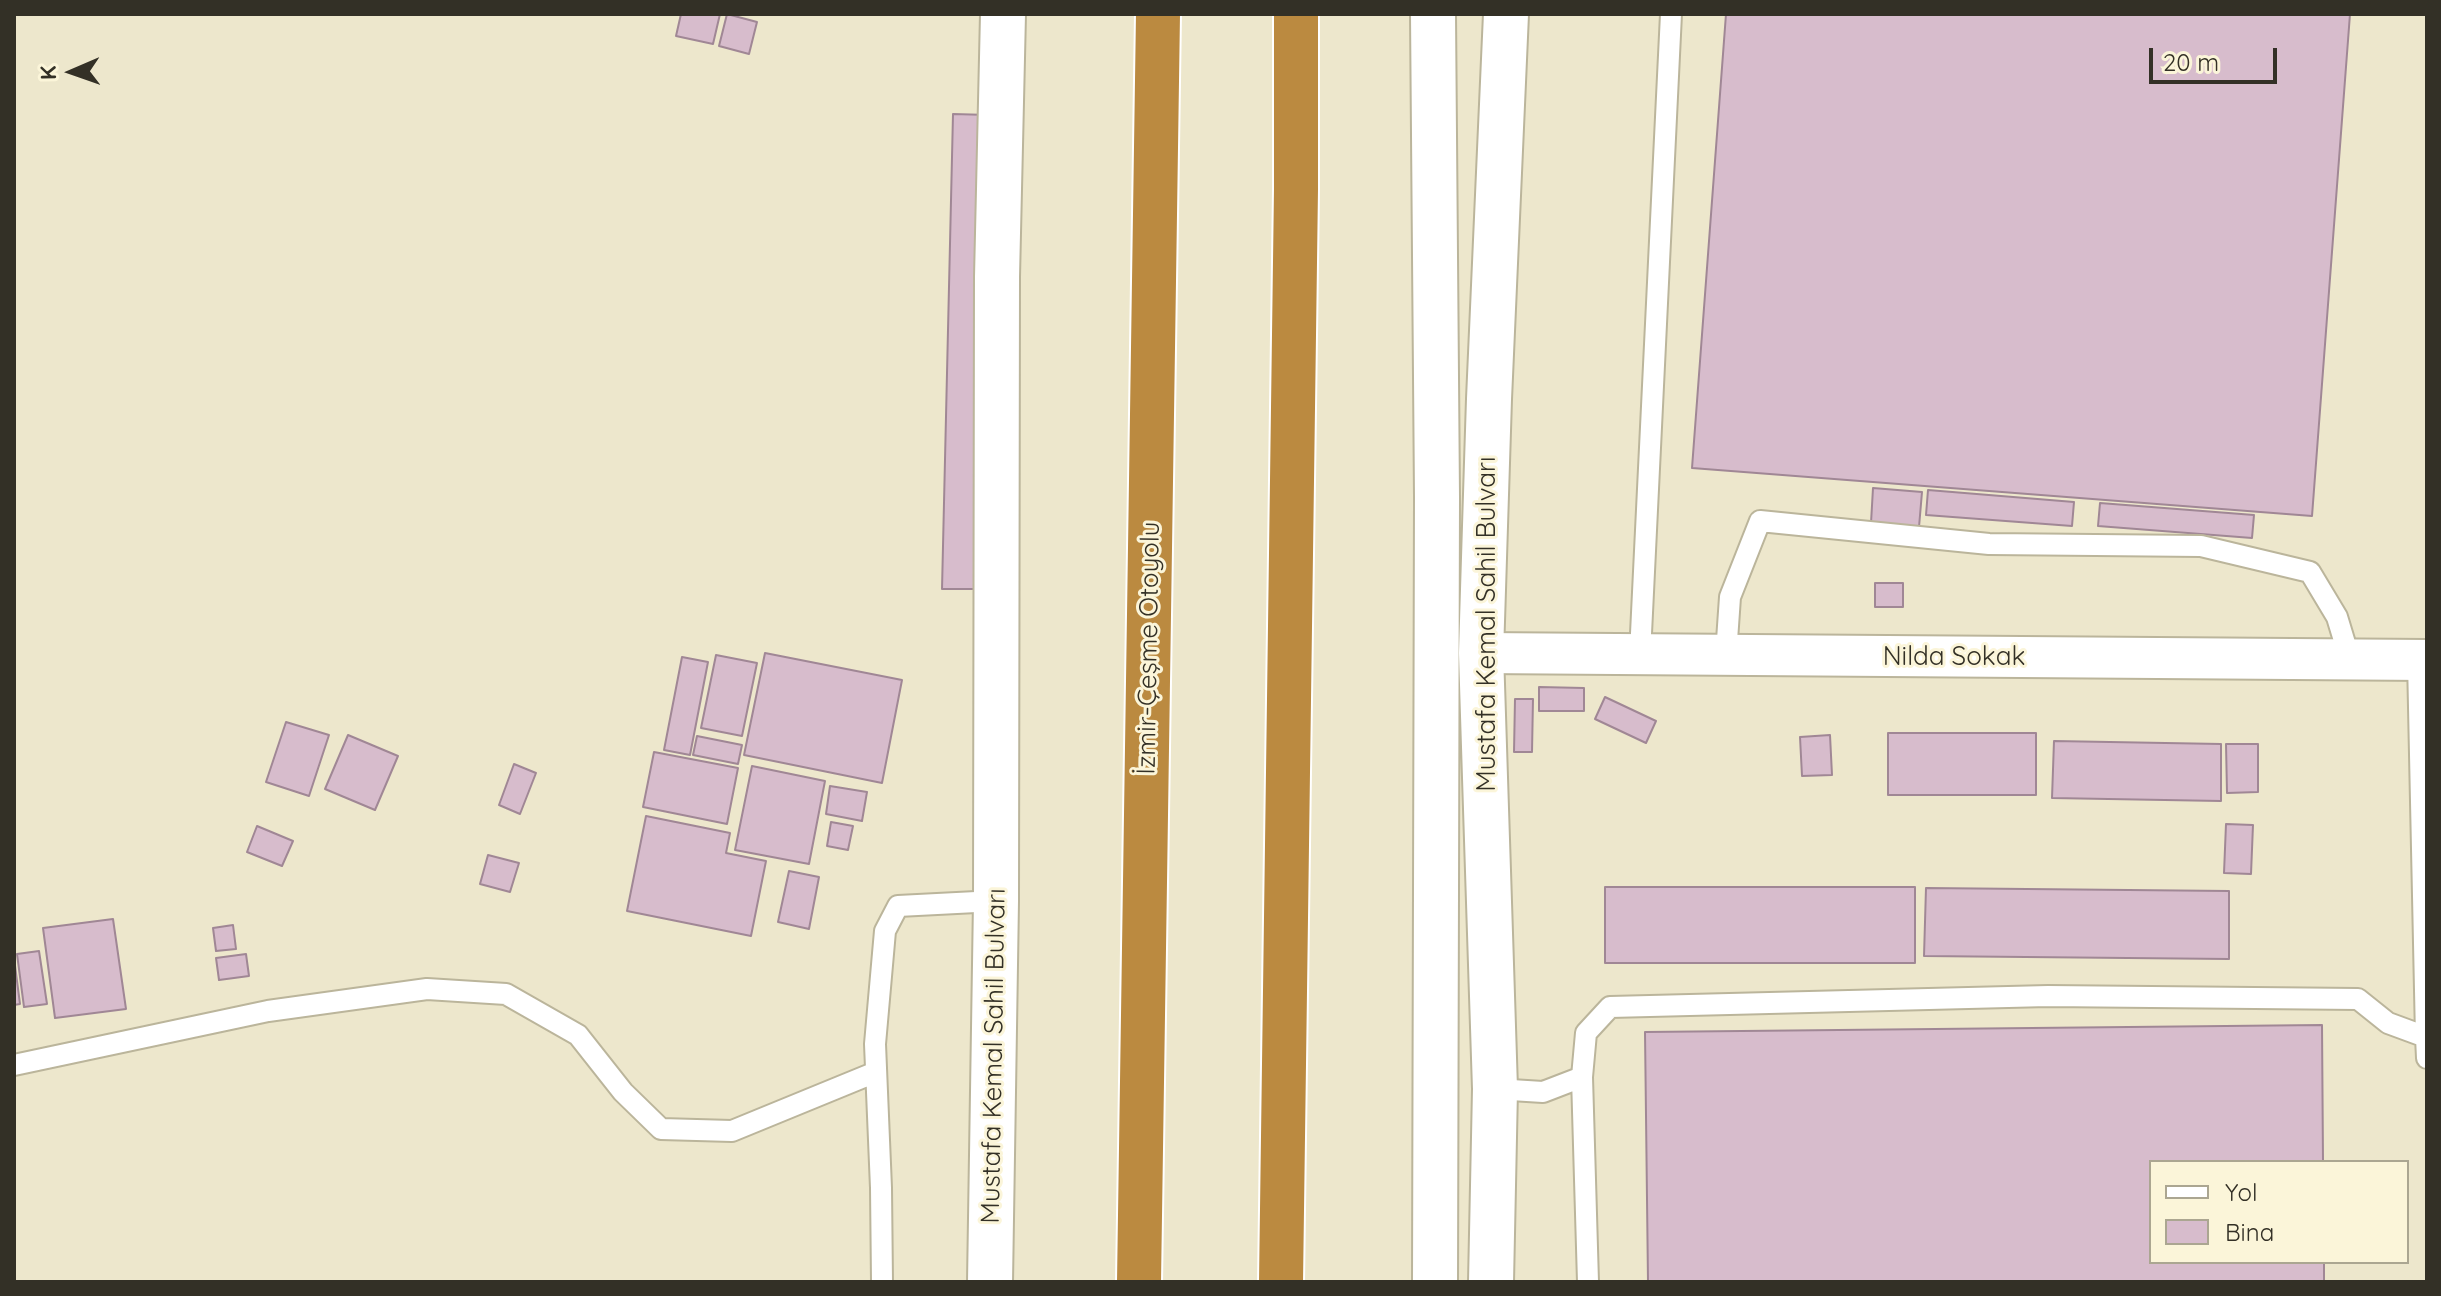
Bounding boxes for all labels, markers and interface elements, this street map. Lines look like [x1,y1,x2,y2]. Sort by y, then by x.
north arrow [32,32,112,112]
scale bar [2153,32,2281,82]
text: 20 m [2163,47,2219,77]
text: K [34,65,62,81]
street label: Mustafa Kemal Sahil Bulvarı [1471,456,1503,792]
street label: İzmir-Çeşme Otoyolu [1131,521,1167,775]
street label: Nilda Sokak [1883,641,2025,673]
street label: Mustafa Kemal Sahil Bulvarı [975,888,1013,1224]
legend [2149,1160,2409,1264]
text: Yol [2225,1177,2257,1207]
text: Bina [2225,1217,2274,1247]

